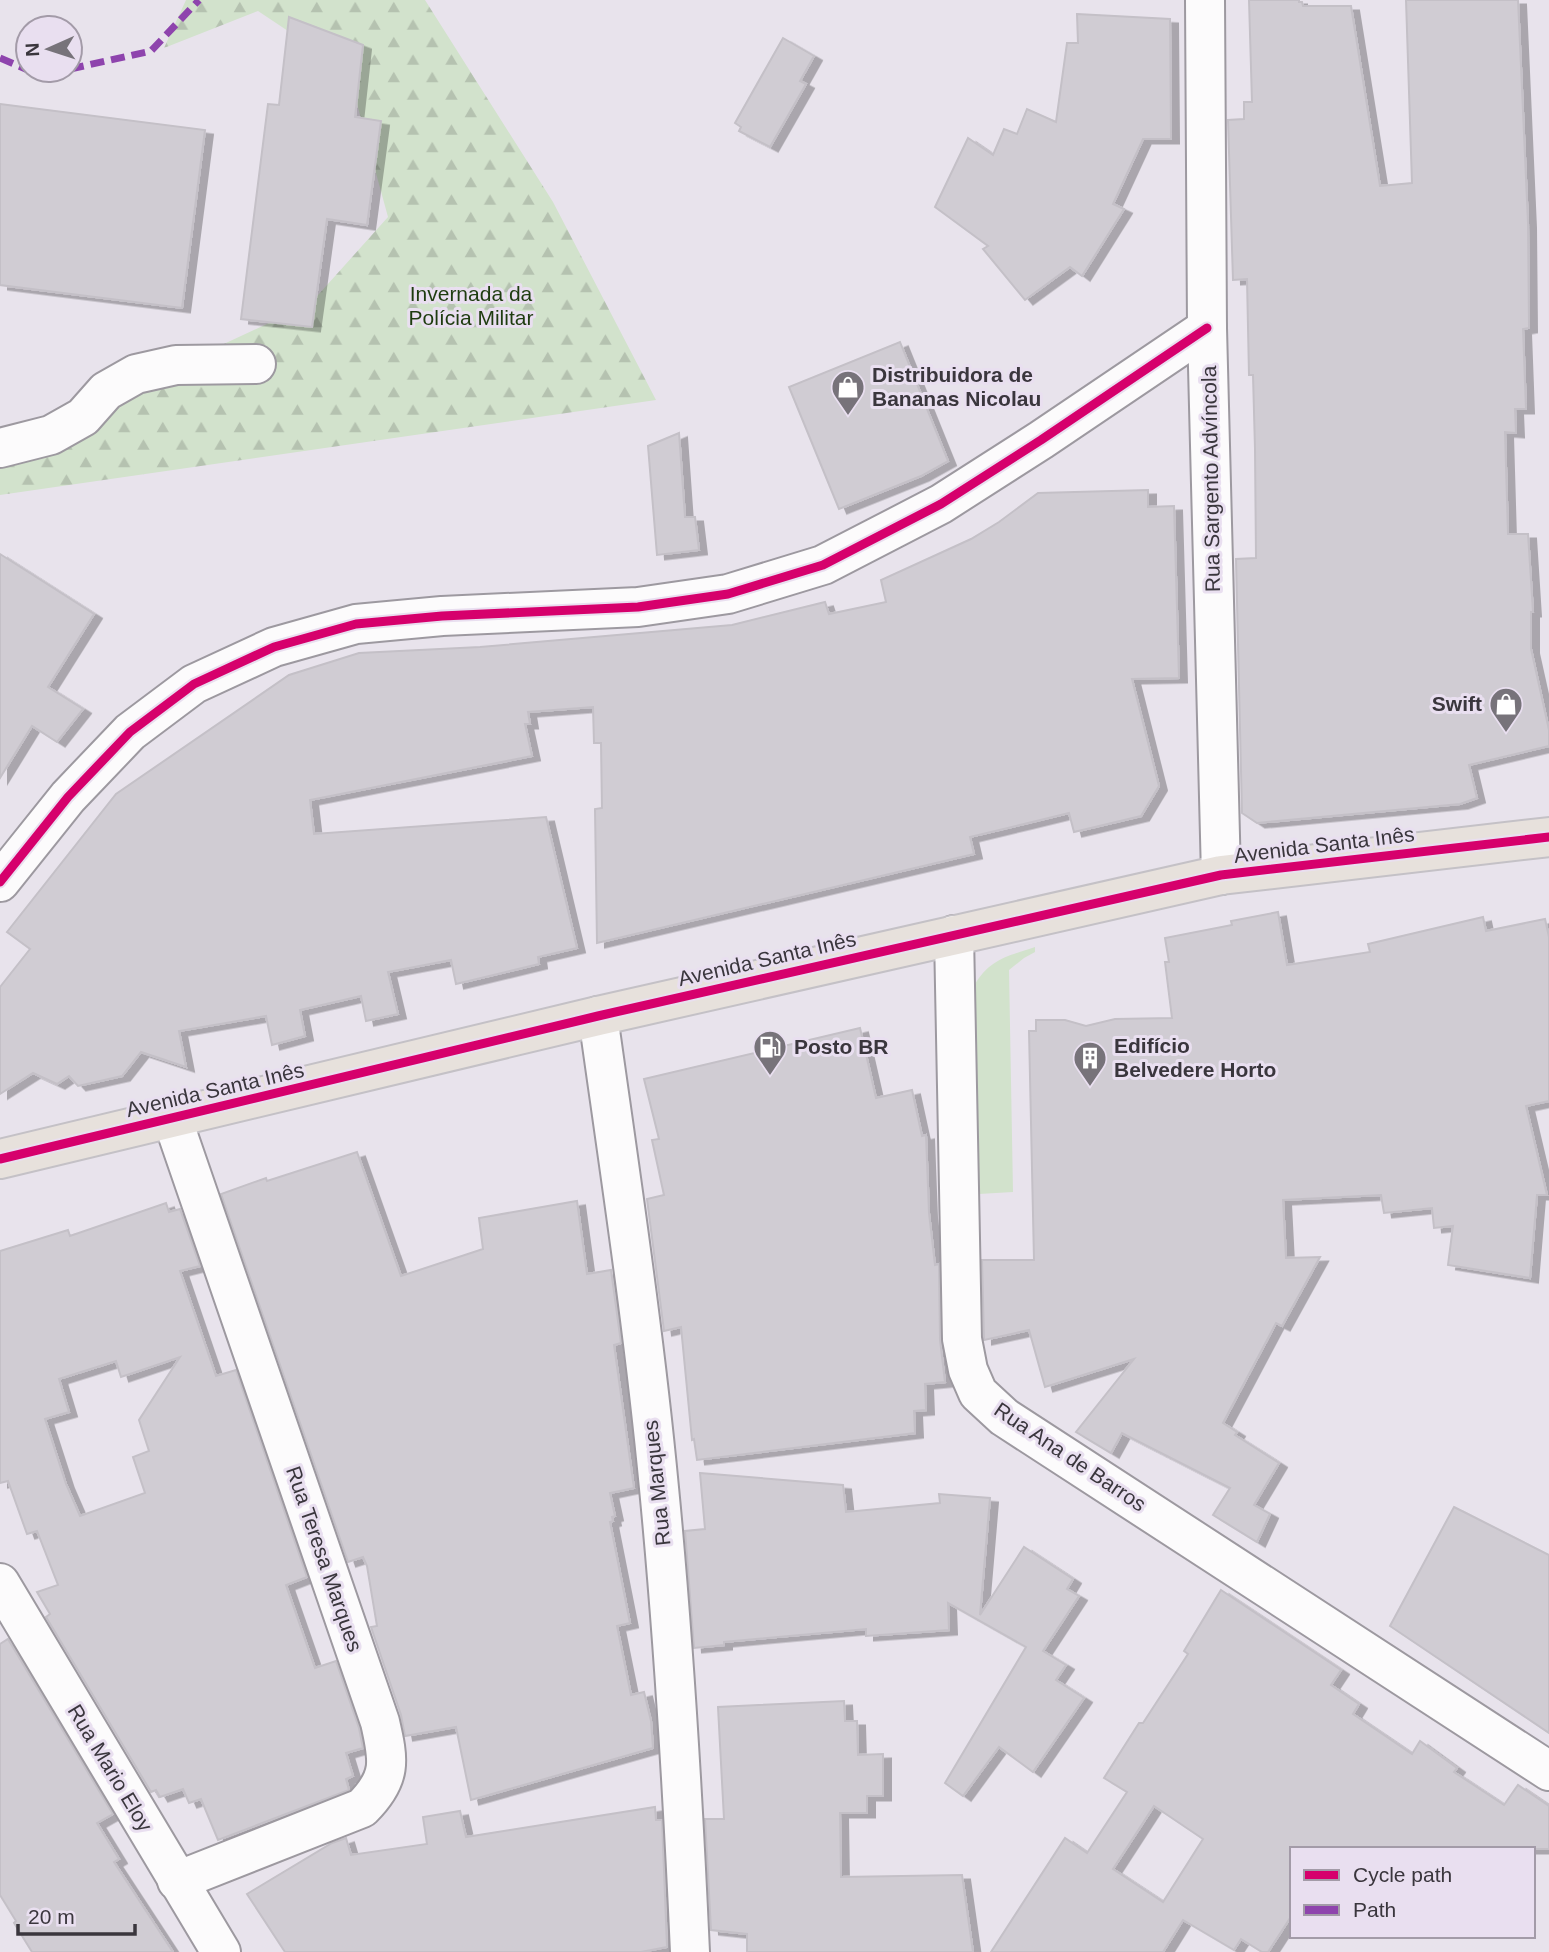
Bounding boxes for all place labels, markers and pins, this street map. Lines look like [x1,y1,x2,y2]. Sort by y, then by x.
place label: Distribuidora de Bananas Nicolau [872,363,1041,410]
shop icon: Distribuidora de Bananas Nicolau [829,368,867,417]
shop icon: Swift [1487,685,1525,734]
place label: Swift [1432,692,1482,715]
fuel station icon: Posto BR [751,1028,789,1077]
place label: Edifício Belvedere Horto [1114,1034,1276,1081]
place label: Posto BR [794,1035,889,1058]
building icon: Edifício Belvedere Horto [1071,1039,1109,1088]

